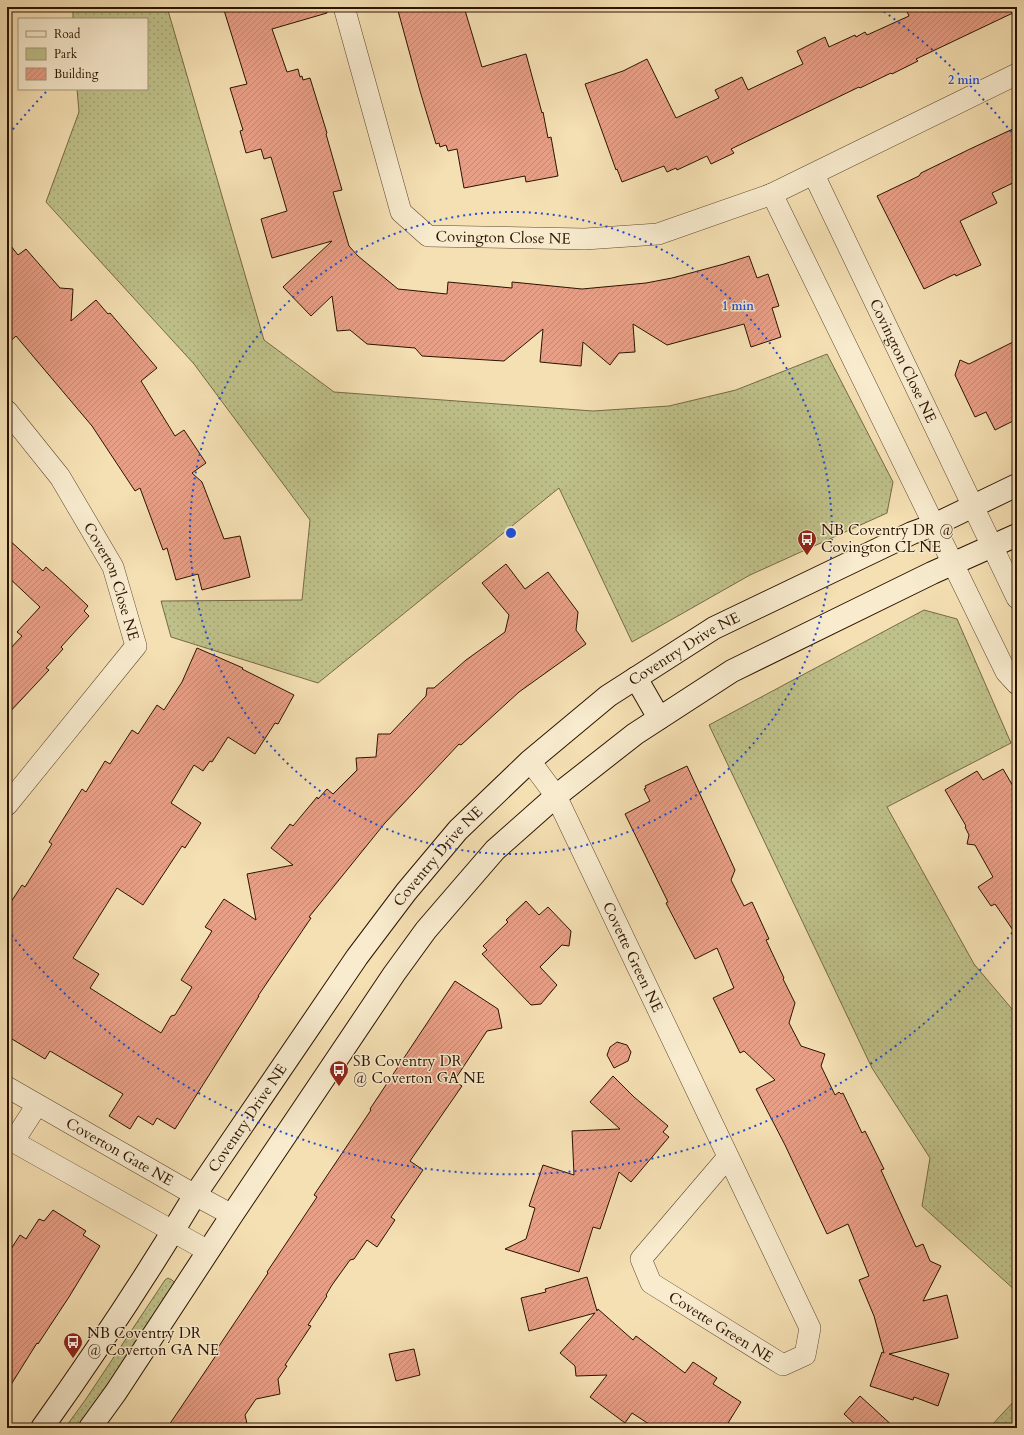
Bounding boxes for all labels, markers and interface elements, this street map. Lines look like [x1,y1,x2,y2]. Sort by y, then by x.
legend [18,18,148,90]
text: Road [54,26,81,42]
text: Park [54,46,78,62]
text: Building [54,66,99,82]
text: 2 min [948,72,980,88]
street label: Covington Close NE [435,226,571,249]
street label: Covington Close NE [865,295,941,426]
text: 1 min [722,298,754,314]
street label: Coverton Close NE [79,519,144,643]
place label: NB Coventry DR @ Covington CL NE [821,520,954,557]
centre of rings [504,526,518,540]
bus stop icon: NB Coventry DR @ Covington CL NE [796,528,818,556]
street label: Coventry Drive NE [625,607,743,690]
street label: Coventry Drive NE [389,802,487,911]
street label: Covette Green NE [598,899,668,1015]
place label: SB Coventry DR @ Coverton GA NE [353,1051,485,1088]
bus stop icon: SB Coventry DR @ Coverton GA NE [328,1059,350,1087]
street label: Coventry Drive NE [203,1060,291,1176]
street label: Coverton Gate NE [62,1113,177,1191]
street label: Covette Green NE [665,1287,777,1367]
place label: NB Coventry DR @ Coverton GA NE [87,1323,219,1360]
bus stop icon: NB Coventry DR @ Coverton GA NE [62,1331,84,1359]

